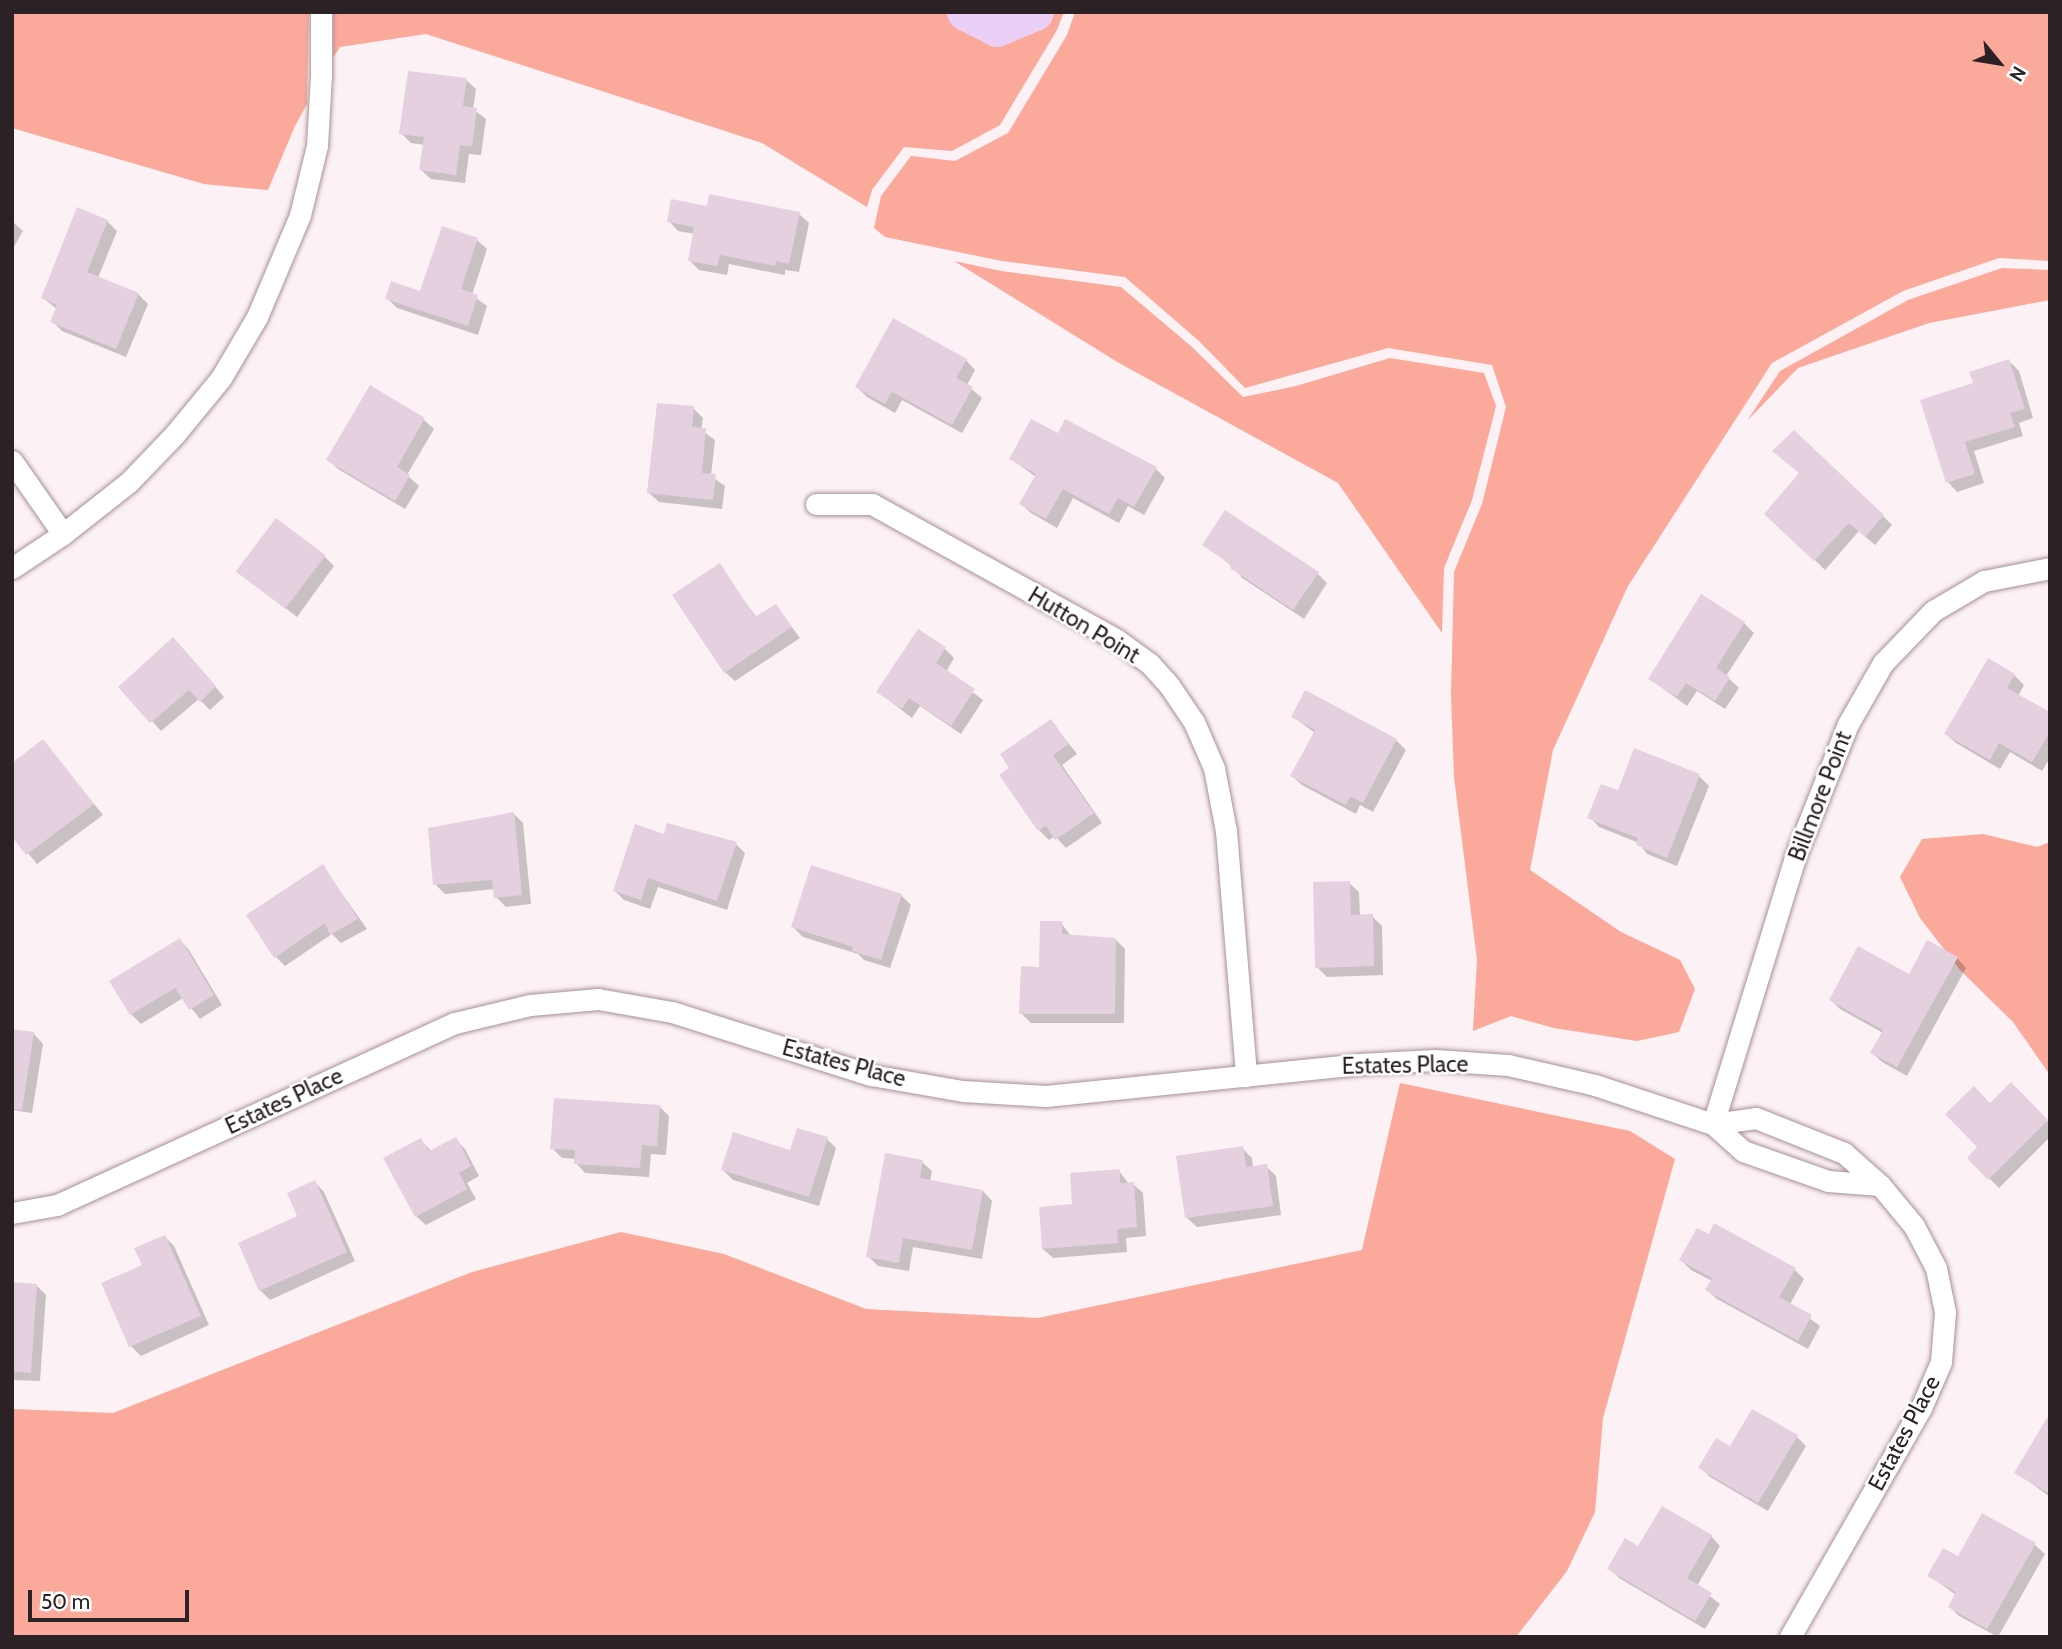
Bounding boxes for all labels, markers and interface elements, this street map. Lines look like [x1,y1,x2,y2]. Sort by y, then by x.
north arrow [1964,28,2034,98]
text: N [2004,62,2031,85]
street label: Hutton Point [1023,581,1145,669]
street label: Billmore Point [1783,727,1857,865]
street label: Estates Place [779,1033,909,1093]
street label: Estates Place [1342,1050,1468,1080]
street label: Estates Place [221,1062,347,1140]
street label: Estates Place [1862,1371,1946,1495]
scale bar [32,1576,192,1620]
text: 50 m [41,1589,90,1614]

